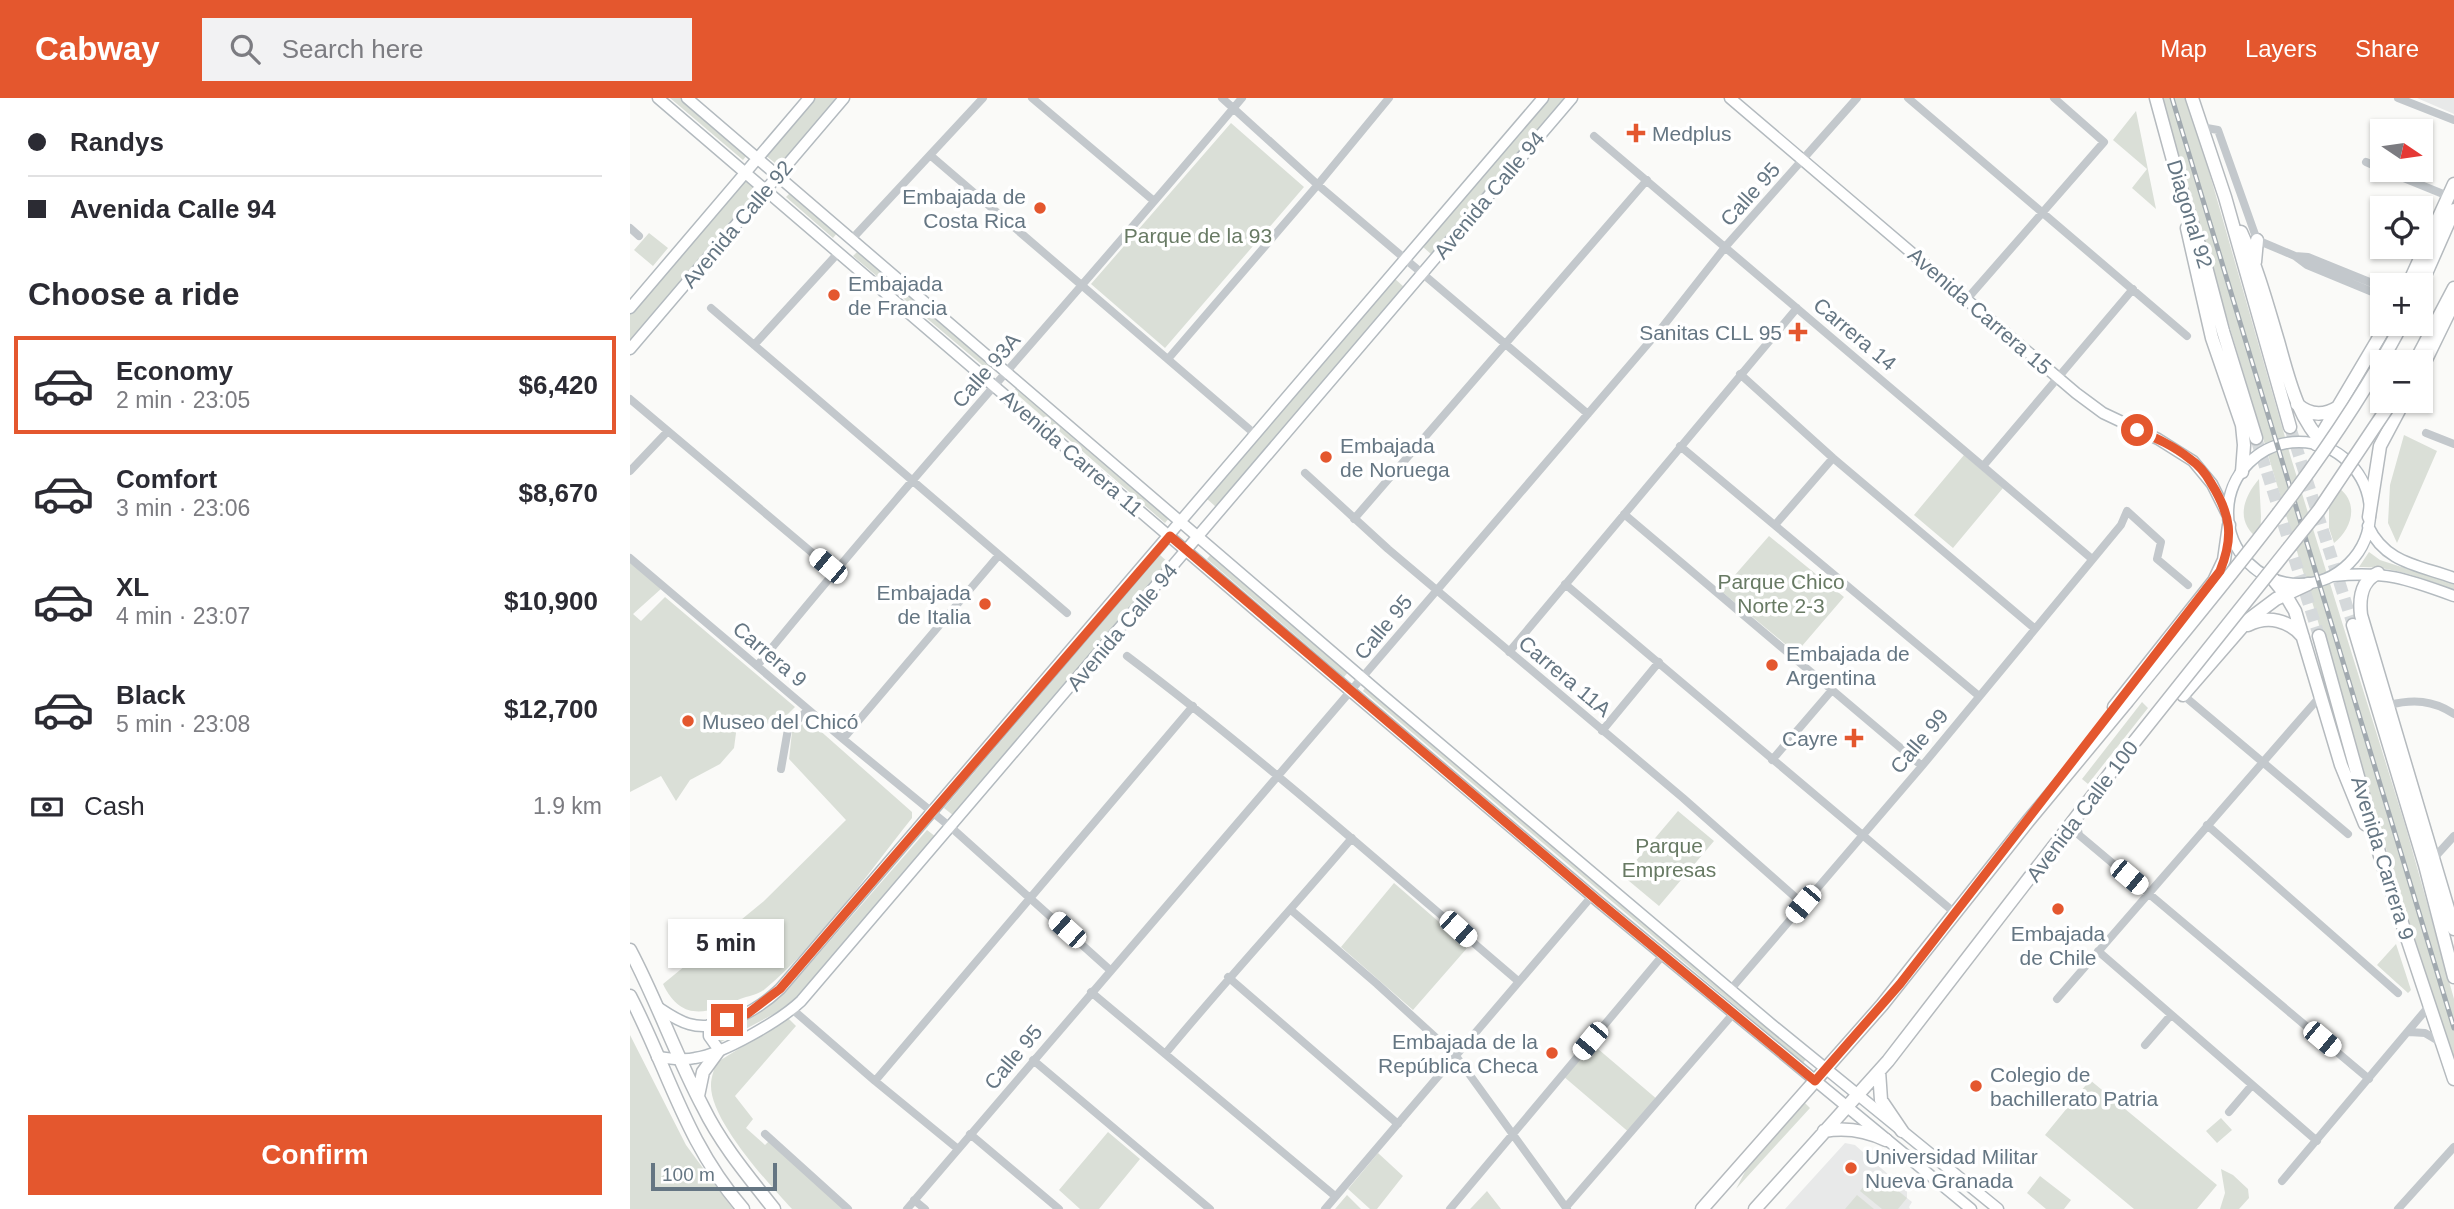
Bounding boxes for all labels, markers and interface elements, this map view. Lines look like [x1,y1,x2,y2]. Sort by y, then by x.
search box [202,18,692,81]
text: Cabway [35,30,160,67]
icon: search [226,30,264,68]
text: Search here [282,34,423,64]
text: Map [2160,35,2207,62]
text: Layers [2245,35,2317,62]
text: Share [2355,35,2419,62]
north arrow [2370,119,2432,182]
map controls [2370,119,2433,413]
place label: Medplus [1652,122,1731,145]
marker: Medplus [1626,123,1646,143]
text: Randys [70,127,164,157]
street label: Avenida Calle 94 [1429,127,1549,263]
street label: Avenida Calle 92 [677,156,797,292]
street label: Diagonal 92 [2163,157,2217,271]
street label: Calle 95 [1716,158,1784,230]
place label: Embajada de Costa Rica [902,185,1026,232]
text: Avenida Calle 94 [70,194,276,224]
button: locate [2370,196,2433,259]
marker: Embajada de Costa Rica [1032,200,1048,216]
park label: Parque de la 93 [1124,224,1272,247]
street label: Avenida Carrera 15 [1904,243,2056,379]
place label: Embajada de Francia [848,272,948,319]
button: + [2370,273,2433,336]
text: Choose a ride [28,276,240,312]
marker: Embajada de Francia [826,287,842,303]
street label: Carrera 14 [1809,293,1901,375]
place label: Sanitas CLL 95 [1639,321,1782,344]
marker: Sanitas CLL 95 [1788,322,1808,342]
street label: Calle 93A [947,328,1025,412]
button: − [2370,350,2433,413]
icon: car [32,354,95,417]
text: Economy [116,356,233,386]
text: $6,420 [518,370,598,400]
street label: Avenida Carrera 11 [996,385,1148,521]
text: 2 min · 23:05 [116,387,250,413]
route start [2121,414,2153,446]
place label: Embajada de Noruega [1340,434,1450,481]
marker: Embajada de Noruega [1318,449,1334,465]
icon: car [32,462,95,525]
text: Comfort [116,464,217,494]
text: $8,670 [518,478,598,508]
text: 3 min · 23:06 [116,495,250,521]
car [806,544,851,588]
street label: Avenida Calle 94 [1062,559,1182,695]
icon: car [32,570,95,633]
park label: Parque Chico Norte 2-3 [1717,570,1845,617]
text: XL [116,572,149,602]
place label: Embajada de Italia [876,581,971,628]
text: $10,900 [504,586,598,616]
street label: Calle 95 [1349,590,1417,664]
marker: Embajada de Italia [977,596,993,612]
text: 4 min · 23:07 [116,603,250,629]
street label: Carrera 9 [729,617,811,691]
street label: Carrera 11A [1514,631,1616,721]
place label: Embajada de Argentina [1786,642,1910,689]
marker: Embajada de Argentina [1764,657,1780,673]
icon: car [32,678,95,741]
text: Black [116,680,185,710]
text: $12,700 [504,694,598,724]
street label: Calle 99 [1885,704,1953,778]
place label: Museo del Chicó [702,710,858,733]
text: 5 min · 23:08 [116,711,250,737]
marker: Museo del Chicó [680,713,696,729]
place label: Cayre [1782,727,1838,750]
marker: Cayre [1844,728,1864,748]
street label: Avenida Calle 100 [2022,736,2142,886]
street label: Avenida Carrera 9 [2347,773,2419,943]
icon: cash [28,788,66,826]
text: Cash [84,791,145,821]
text: 1.9 km [533,793,602,819]
park label: Parque Empresas [1622,834,1716,881]
car [2107,855,2152,899]
car [1782,881,1825,927]
marker: Embajada de Chile [2050,901,2066,917]
car [1436,907,1481,951]
car [1045,908,1090,952]
callout: 5 min [669,918,785,968]
place label: Embajada de Chile [2011,922,2106,969]
text: 5 min [696,930,756,956]
route end [711,1004,743,1036]
car [2300,1017,2345,1061]
car [1569,1018,1612,1064]
street label: Calle 95 [979,1020,1047,1094]
place label: Embajada de la República Checa [1378,1030,1538,1077]
marker: Embajada de la República Checa [1544,1045,1560,1061]
place label: Colegio de bachillerato Patria [1990,1063,2158,1110]
marker: Colegio de bachillerato Patria [1968,1078,1984,1094]
button: Confirm [28,1115,602,1195]
place label: Universidad Militar Nueva Granada [1865,1145,2038,1192]
scale bar [651,1160,777,1192]
marker: Universidad Militar Nueva Granada [1843,1160,1859,1176]
text: 100 m [662,1164,715,1185]

